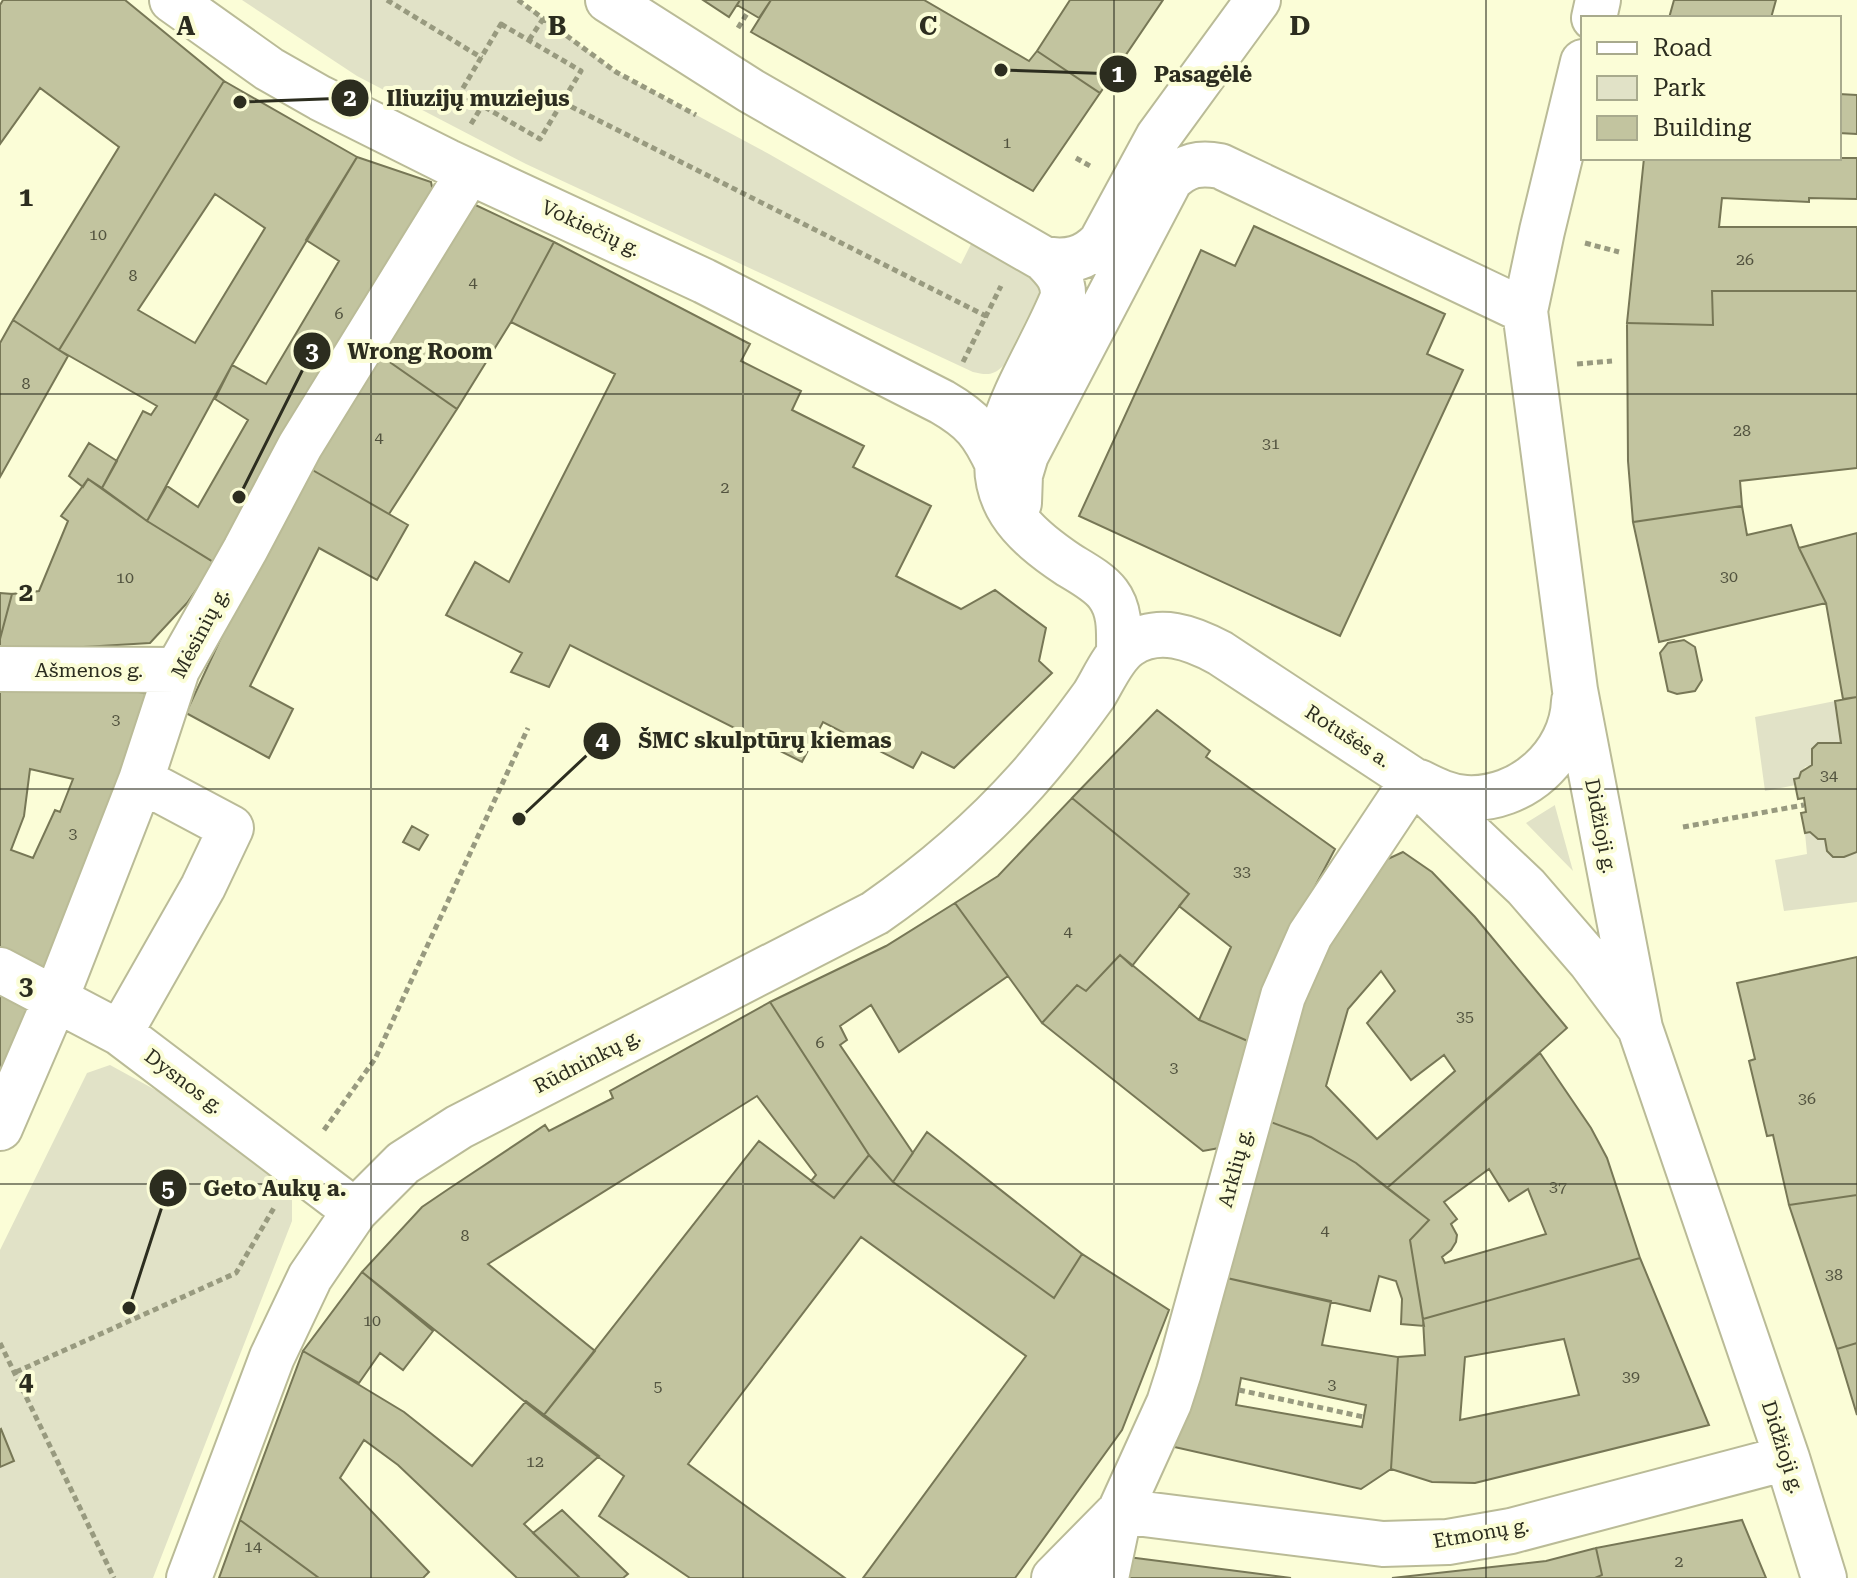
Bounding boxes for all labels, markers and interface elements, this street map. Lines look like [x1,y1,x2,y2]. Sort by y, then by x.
text: A [177,11,196,41]
text: B [548,11,566,41]
text: C [919,11,937,41]
text: D [1290,11,1310,41]
legend [1581,16,1841,160]
text: Road [1653,34,1712,62]
callout: Pasagėlė [1098,51,1268,97]
text: 1 [1111,60,1125,88]
text: Pasagėlė [1154,62,1252,87]
text: Park [1653,74,1706,102]
callout: Iliuzijų muziejus [330,75,586,121]
text: 2 [343,84,357,112]
text: Iliuzijų muziejus [386,86,570,111]
text: Building [1653,114,1751,142]
house number: 1 [1003,133,1012,152]
text: 1 [19,182,33,212]
street label: Vokiečių g. [538,195,644,261]
house number: 10 [89,225,107,244]
house number: 26 [1736,250,1754,269]
house number: 8 [129,266,138,285]
house number: 4 [469,273,478,292]
house number: 6 [335,304,344,323]
callout: Wrong Room [292,328,509,374]
text: 3 [305,338,319,366]
text: Wrong Room [347,339,493,364]
house number: 8 [22,374,31,393]
house number: 28 [1733,421,1751,440]
house number: 4 [375,428,384,447]
house number: 31 [1262,434,1280,453]
house number: 2 [721,478,730,497]
house number: 30 [1720,567,1738,586]
house number: 10 [116,568,134,587]
text: 2 [19,577,33,607]
street label: Mėsinių g. [166,584,234,682]
street label: Ašmenos g. [35,658,143,682]
street label: Rotušės a. [1301,700,1395,772]
house number: 3 [112,710,121,729]
callout: ŠMC skulptūrų kiemas [582,718,907,764]
text: 4 [595,727,609,755]
text: ŠMC skulptūrų kiemas [638,727,892,753]
house number: 34 [1820,766,1838,785]
street label: Didžioji g. [1580,777,1622,875]
house number: 3 [69,824,78,843]
house number: 33 [1233,862,1251,881]
house number: 4 [1064,922,1073,941]
text: 3 [19,971,33,1001]
house number: 35 [1456,1007,1474,1026]
street label: Rūdninkų g. [530,1024,644,1098]
house number: 6 [816,1033,825,1052]
street label: Dysnos g. [140,1044,228,1118]
house number: 3 [1170,1058,1179,1077]
house number: 36 [1798,1089,1816,1108]
street label: Arklių g. [1213,1126,1257,1210]
callout: Geto Aukų a. [148,1165,363,1211]
text: 5 [161,1175,175,1203]
text: Geto Aukų a. [203,1176,347,1201]
house number: 37 [1549,1177,1567,1196]
house number: 4 [1321,1221,1330,1240]
house number: 8 [461,1226,470,1245]
house number: 38 [1825,1265,1843,1284]
house number: 10 [363,1311,381,1330]
text: 4 [19,1366,34,1396]
house number: 39 [1622,1367,1640,1386]
house number: 3 [1328,1375,1337,1394]
house number: 5 [654,1377,663,1396]
street label: Didžioji g. [1757,1398,1809,1496]
house number: 12 [526,1452,544,1471]
street label: Etmonų g. [1431,1513,1531,1553]
house number: 14 [244,1537,262,1556]
house number: 2 [1675,1552,1684,1571]

